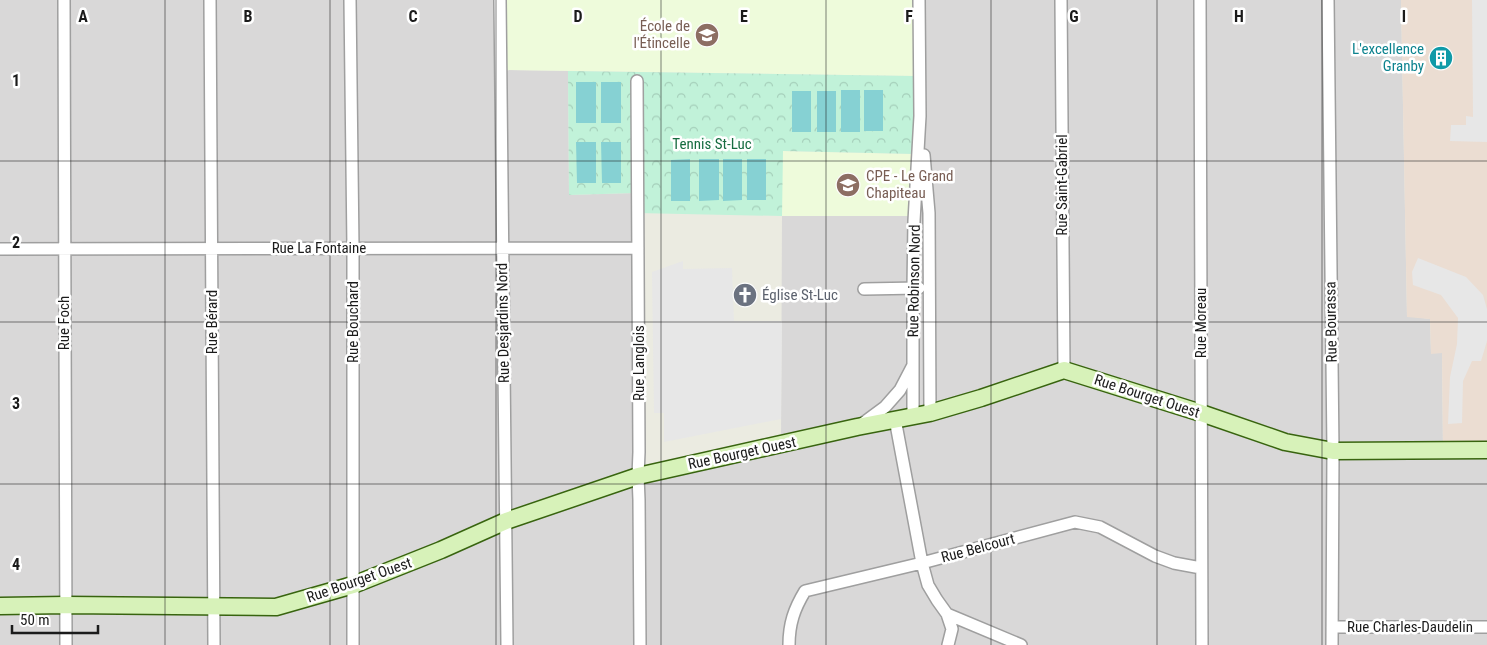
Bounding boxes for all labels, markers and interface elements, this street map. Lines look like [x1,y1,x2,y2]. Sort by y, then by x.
text: A [78,7,88,26]
text: B [244,7,253,26]
text: C [408,7,418,26]
text: D [573,7,583,26]
text: E [740,7,748,26]
text: F [905,7,913,26]
text: G [1069,7,1079,26]
text: H [1234,7,1244,26]
text: I [1402,7,1406,26]
place label: École de l'Étincelle [633,17,690,52]
school or university icon: École de l'Étincelle [694,22,720,48]
place label: L'excellence Granby [1352,40,1424,75]
building icon: L'excellence Granby [1428,45,1454,71]
text: 1 [12,71,20,90]
street label: Rue Saint-Gabriel [1053,134,1071,236]
park label: Tennis St-Luc [672,135,752,153]
place label: CPE - Le Grand Chapiteau [866,167,954,202]
school or university icon: CPE - Le Grand Chapiteau [835,172,861,198]
street label: Rue Robinson Nord [904,224,924,338]
text: 2 [12,233,20,252]
street label: Rue La Fontaine [272,239,366,257]
street label: Rue Desjardins Nord [493,263,513,383]
street label: Rue Bouchard [344,281,362,363]
street label: Rue Bourassa [1321,281,1341,363]
church icon: Église St-Luc [732,282,758,308]
place label: Église St-Luc [762,286,838,304]
street label: Rue Moreau [1192,288,1210,358]
street label: Rue Bérard [203,290,221,354]
street label: Rue Foch [55,296,73,350]
street label: Rue Langlois [630,325,648,401]
street label: Rue Bourget Ouest [1092,370,1202,422]
text: 3 [12,394,20,413]
street label: Rue Bourget Ouest [686,433,798,473]
street label: Rue Belcourt [939,530,1017,566]
street label: Rue Bourget Ouest [304,554,414,606]
text: 4 [12,555,20,574]
scale bar [12,602,99,634]
text: 50 m [20,611,50,629]
street label: Rue Charles-Daudelin [1347,618,1473,636]

